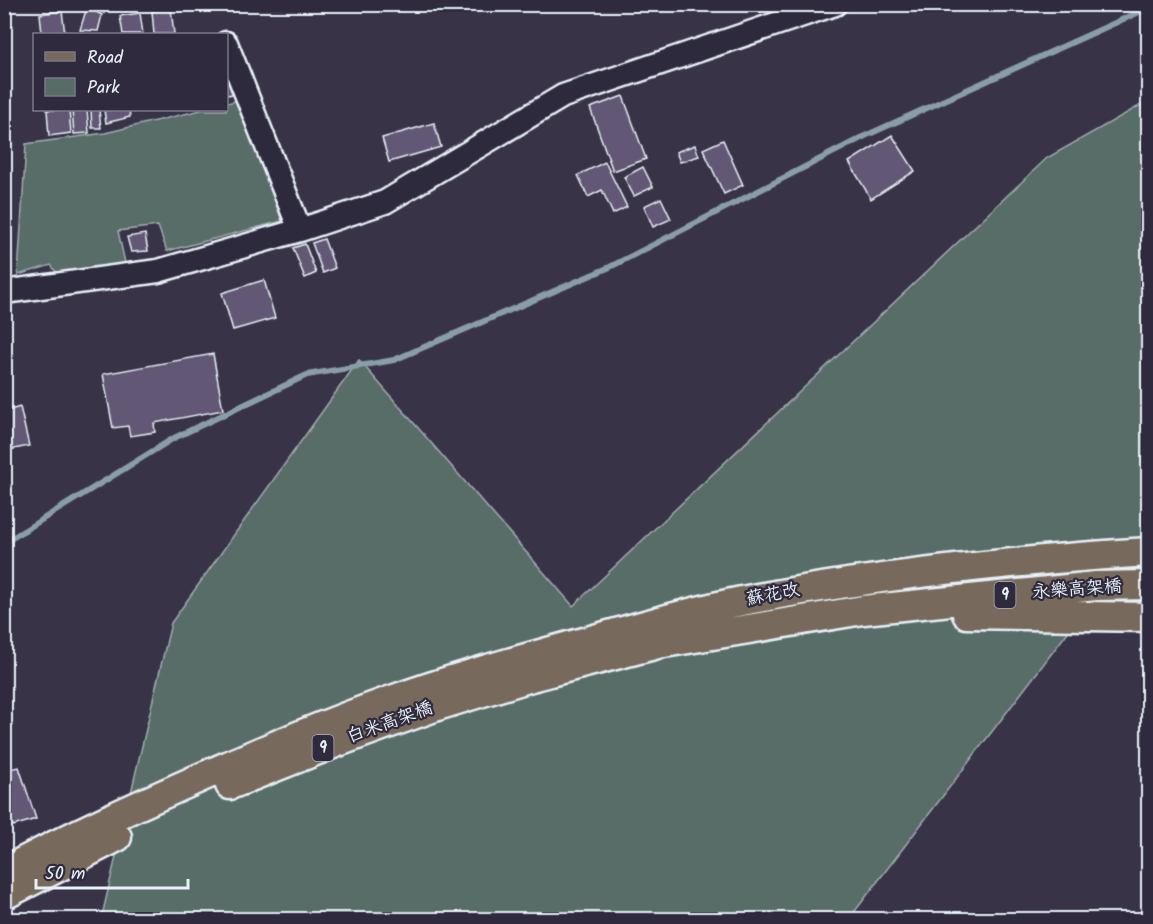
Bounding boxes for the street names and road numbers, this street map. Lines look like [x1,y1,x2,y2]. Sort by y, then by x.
street label: 永樂高架橋 [1031,572,1123,608]
street label: 蘇花改 [744,576,802,614]
road number: 9 [994,582,1016,608]
street label: 白米高架橋 [343,694,437,752]
road number: 9 [312,735,334,761]

